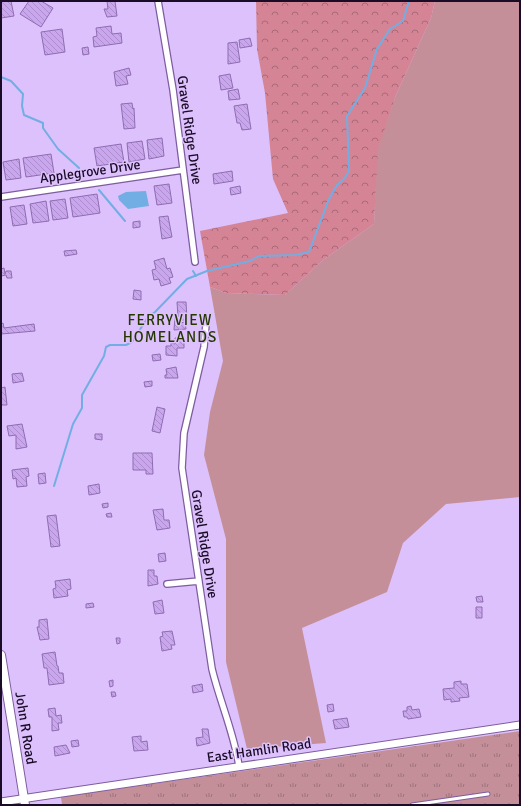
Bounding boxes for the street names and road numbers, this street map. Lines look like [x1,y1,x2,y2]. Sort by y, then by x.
street label: Gravel Ridge Drive [173,75,206,186]
street label: Applegrove Drive [39,156,141,187]
street label: Gravel Ridge Drive [188,489,221,600]
street label: John R Road [11,691,40,766]
street label: East Hamlin Road [206,735,312,766]

